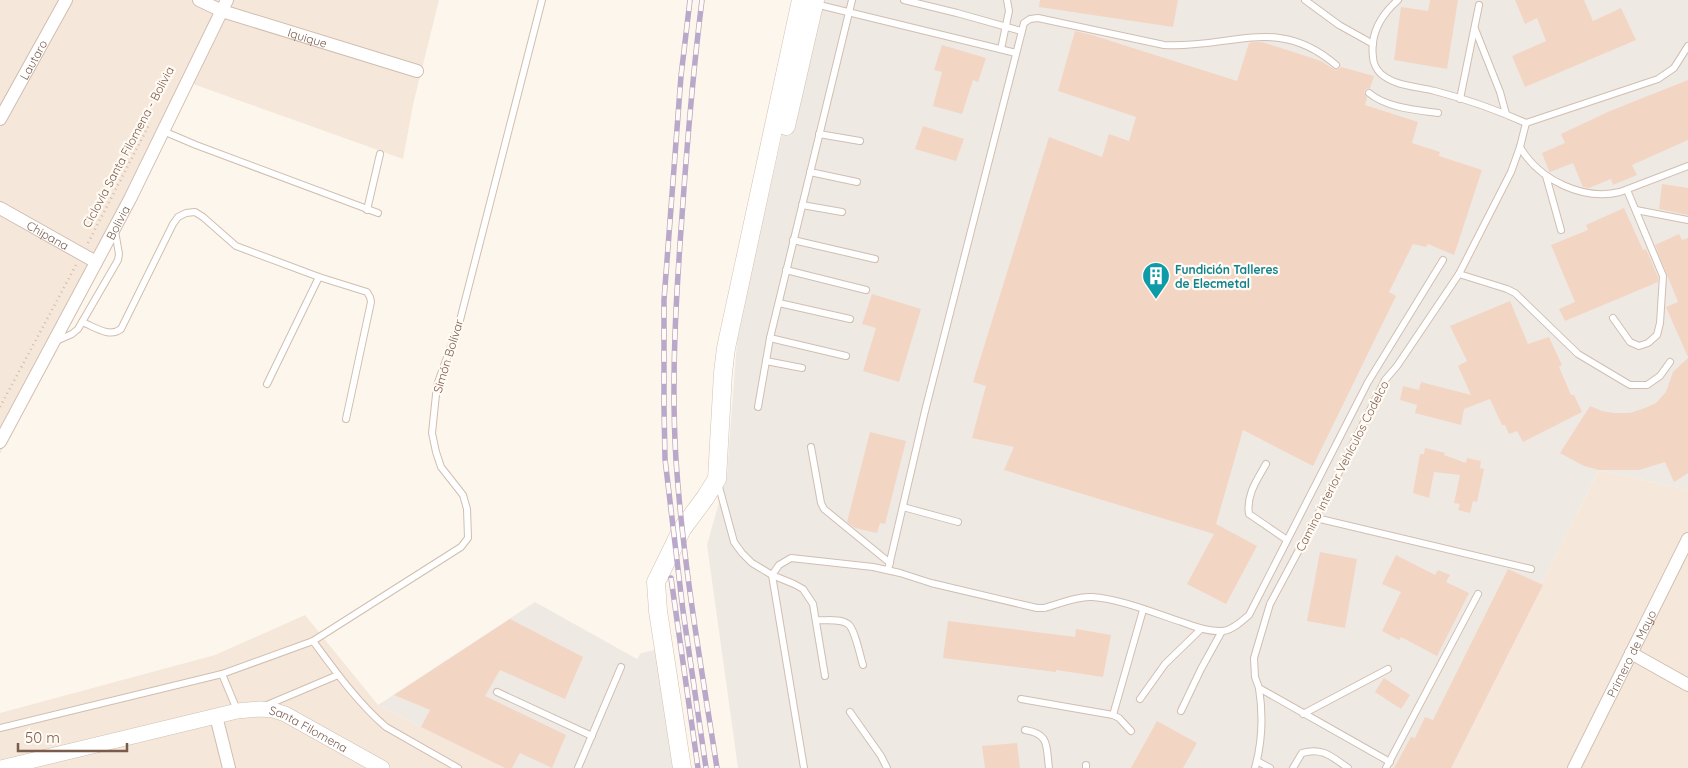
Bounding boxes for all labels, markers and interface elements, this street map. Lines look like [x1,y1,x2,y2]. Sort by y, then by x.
street label: Iquique [286,24,329,51]
street label: Lautaro [16,37,50,82]
street label: Ciclovía Santa Filomena - Bolivia [79,64,177,230]
street label: Bolivia [102,203,132,243]
street label: Chipana [24,217,72,253]
building icon: Fundición Talleres de Elecmetal [1141,261,1171,300]
place label: Fundición Talleres de Elecmetal [1175,262,1279,291]
street label: Simón Bolívar [430,317,466,395]
street label: Camino interior Vehículos Codelco [1292,378,1392,554]
street label: Primero de Mayo [1603,607,1659,700]
street label: Santa Filomena [267,702,351,755]
scale bar [18,720,126,752]
text: 50 m [25,728,60,747]

